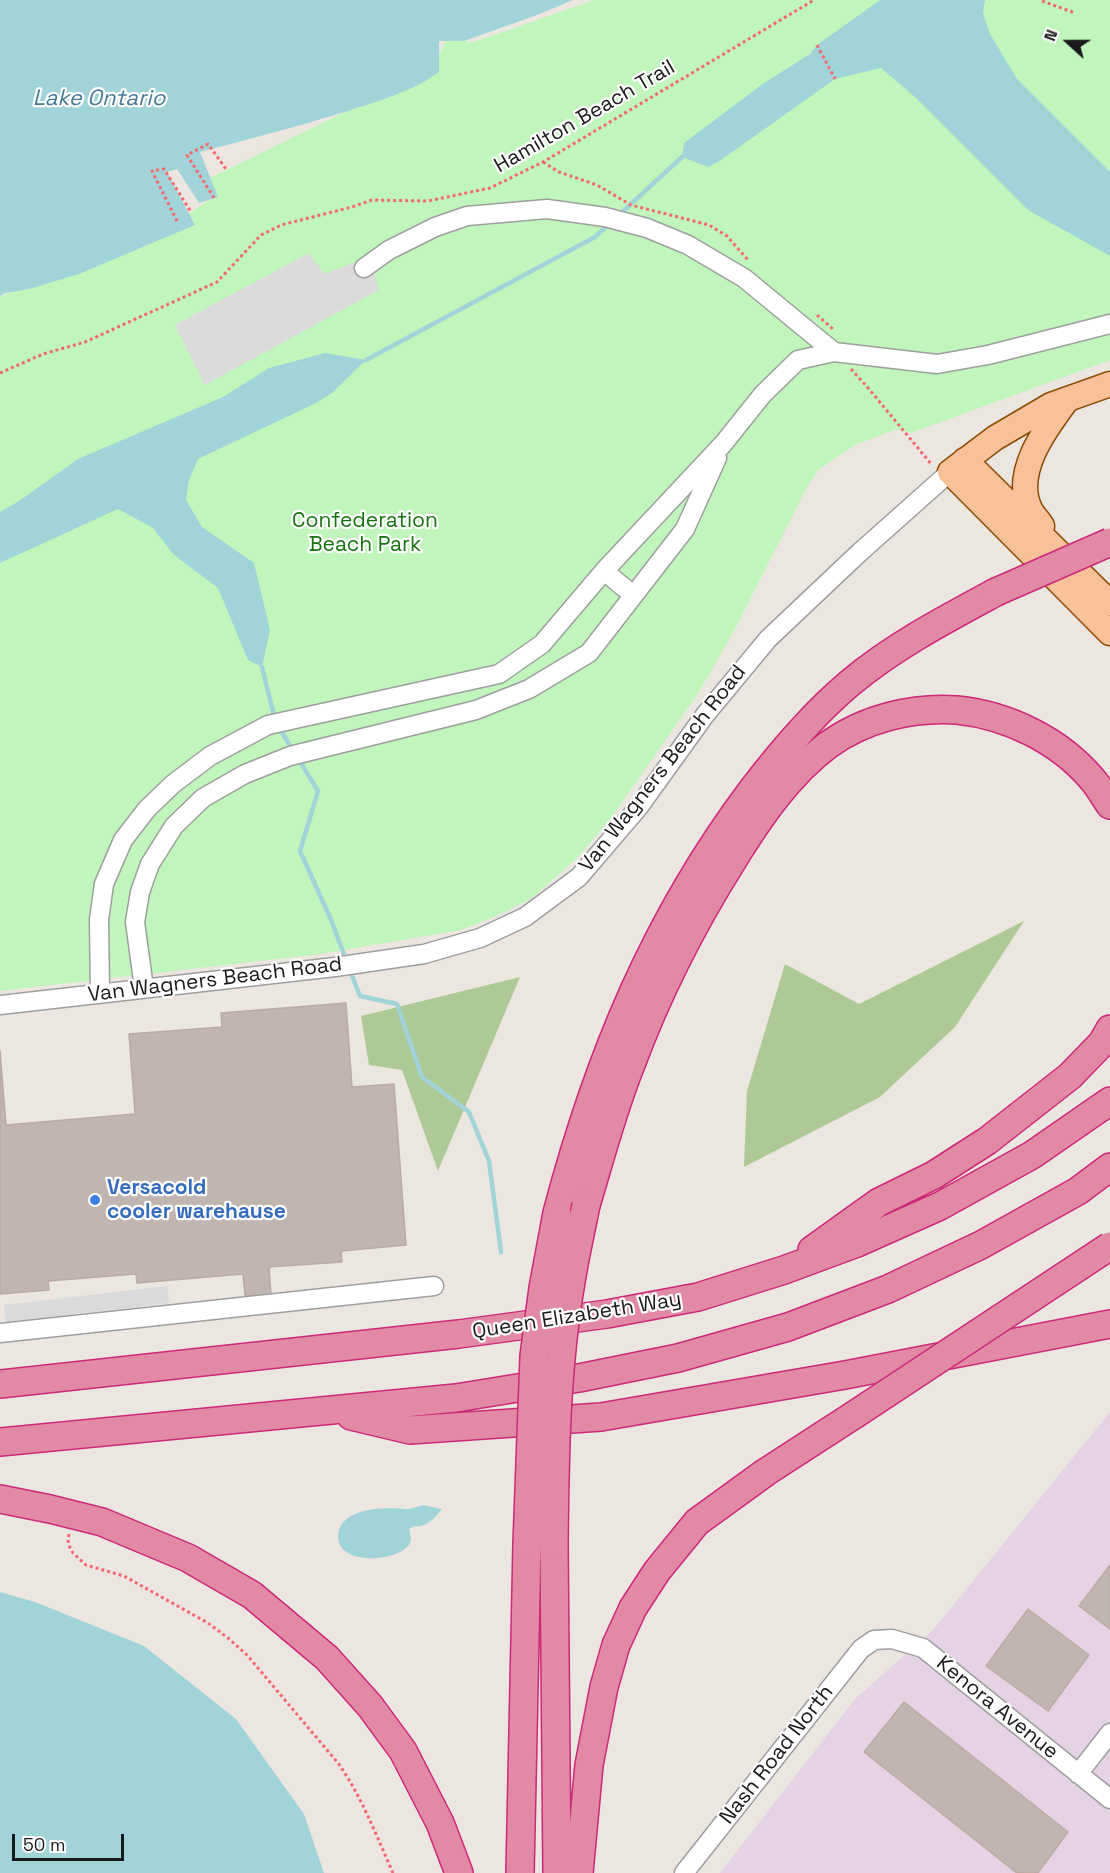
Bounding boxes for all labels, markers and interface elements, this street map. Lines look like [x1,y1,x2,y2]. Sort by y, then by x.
north arrow [1038,12,1098,72]
text: N [1039,27,1062,44]
street label: Hamilton Beach Trail [490,55,680,179]
water label: Lake Ontario [33,86,165,112]
park label: Confederation Beach Park [292,508,438,558]
street label: Van Wagners Beach Road [574,660,752,878]
street label: Van Wagners Beach Road [86,952,344,1008]
place label: Versacold cooler warehause [107,1175,286,1225]
marker: Versacold cooler warehause [88,1193,102,1207]
street label: Queen Elizabeth Way [471,1287,683,1345]
street label: Kenora Avenue [931,1651,1063,1765]
street label: Nash Road North [715,1680,839,1830]
scale bar [15,1822,128,1860]
text: 50 m [23,1833,65,1856]

